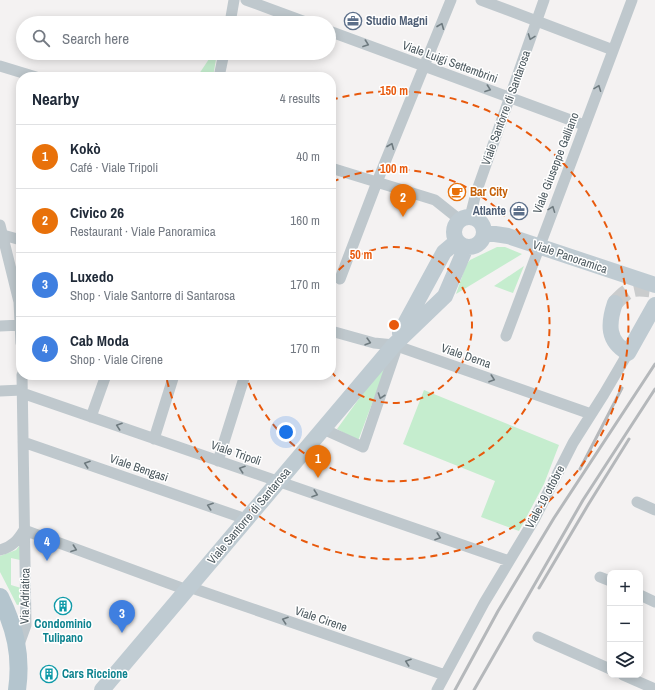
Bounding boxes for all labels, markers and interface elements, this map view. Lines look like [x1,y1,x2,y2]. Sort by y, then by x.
office icon: Studio Magni [343,11,363,31]
place label: Studio Magni [366,13,428,29]
search box [16,16,336,60]
one-way arrow [436,22,444,29]
icon: search [30,27,52,49]
text: Search here [62,28,129,49]
one-way arrow [528,33,536,40]
street label: Viale Luigi Settembrini [400,37,500,87]
one-way arrow [362,40,369,48]
street label: Viale Santorre di Santarosa [478,48,534,168]
text: 150 m [380,83,408,99]
one-way arrow [594,84,602,91]
one-way arrow [484,85,491,93]
text: Nearby [32,87,79,110]
text: 4 results [280,90,320,107]
street label: Viale Giuseppe Galliano [529,110,583,216]
text: Kokò [70,138,101,159]
one-way arrow [387,143,395,150]
text: 1 [42,148,48,165]
text: 40 m [296,148,320,165]
text: Café · Viale Tripoli [70,159,158,176]
text: 100 m [380,161,408,177]
cafe icon: Bar City [447,182,467,202]
pin: 2 [390,184,416,217]
place label: Bar City [470,184,508,200]
office icon: Atlante [509,201,529,221]
text: Civico 26 [70,202,124,223]
place label: Atlante [473,203,507,219]
one-way arrow [548,206,556,213]
text: 2 [42,212,48,229]
text: 160 m [290,212,320,229]
text: Restaurant · Viale Panoramica [70,223,216,240]
street label: Viale Panoramica [530,237,610,277]
text: 50 m [350,247,372,263]
text: Luxedo [70,266,114,287]
text: 3 [42,276,48,293]
text: 170 m [290,276,320,293]
text: Shop · Viale Santorre di Santarosa [70,287,235,304]
centre of rings [387,318,401,332]
text: Cab Moda [70,330,129,351]
one-way arrow [365,337,372,345]
text: 4 [42,340,48,357]
text: 170 m [290,340,320,357]
street label: Viale Derna [439,340,494,372]
text: Shop · Viale Cirene [70,351,163,368]
one-way arrow [489,375,496,383]
one-way arrow [377,392,386,399]
your location [276,422,296,442]
one-way arrow [115,423,122,431]
street label: Viale Tripoli [209,437,263,469]
pin: 1 [305,445,331,478]
street label: Viale Bengasi [108,450,170,486]
one-way arrow [83,460,90,469]
street label: Viale 19 ottobre [522,463,568,531]
street label: Viale Santorre di Santarosa [204,464,294,568]
one-way arrow [238,465,245,473]
one-way arrow [312,489,319,498]
one-way arrow [206,503,213,511]
pin: 4 [34,528,60,561]
one-way arrow [434,532,441,540]
one-way arrow [71,544,78,552]
street label: Via Adriatica [17,567,33,624]
map controls [607,570,643,678]
button: + [607,570,643,606]
building icon: Condominio Tulipano [53,596,73,616]
pin: 3 [109,600,135,633]
street label: Viale Cirene [293,603,349,635]
button: − [607,606,643,642]
place label: Condominio Tulipano [34,616,92,646]
one-way arrow [281,616,288,625]
button: layers [607,642,643,678]
one-way arrow [404,658,411,667]
building icon: Cars Riccione [39,664,59,684]
place label: Cars Riccione [62,666,128,682]

